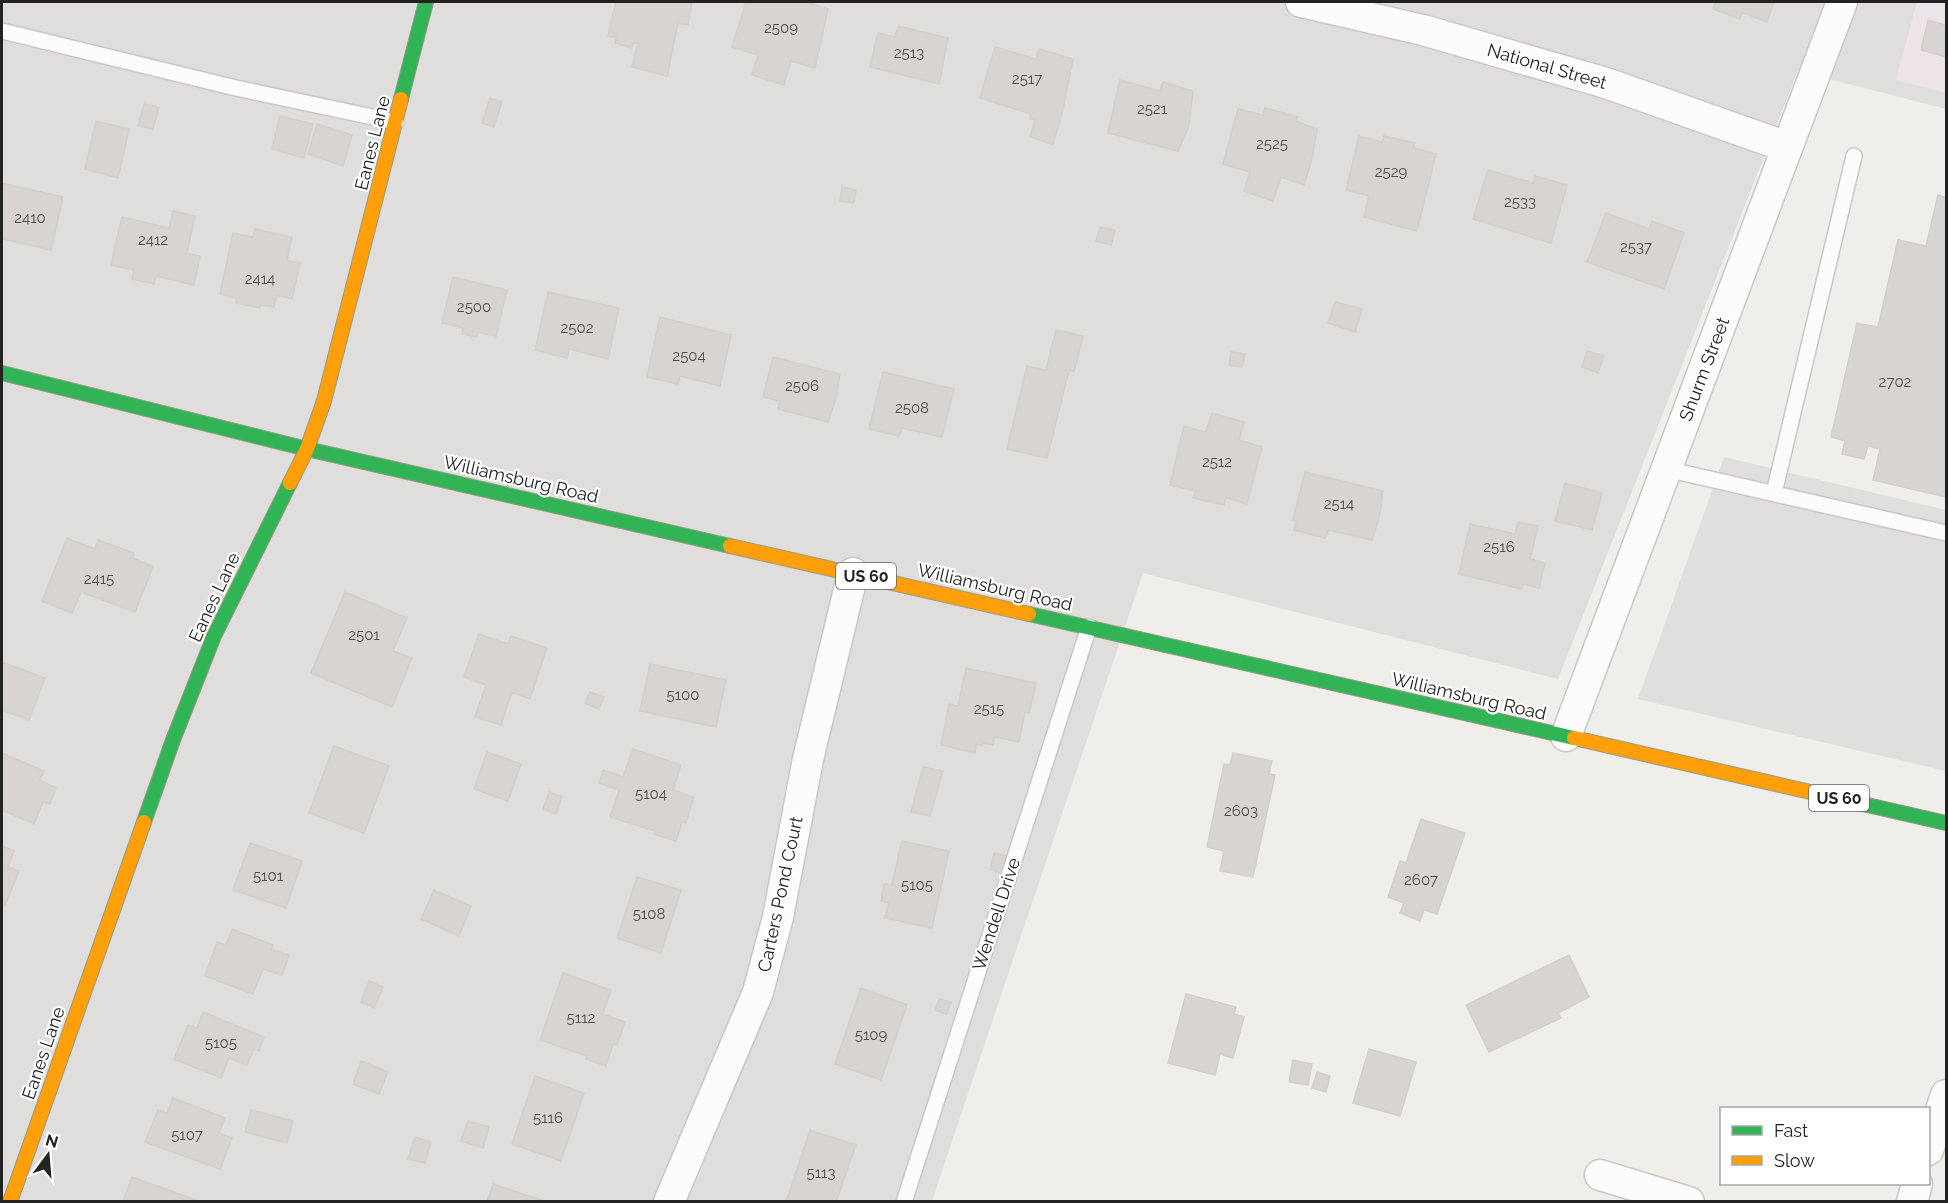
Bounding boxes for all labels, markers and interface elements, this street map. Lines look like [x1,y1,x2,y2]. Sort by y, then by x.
house number: 2509 [764,19,798,37]
street label: National Street [1485,39,1609,93]
house number: 2513 [894,44,924,62]
house number: 2517 [1012,70,1042,88]
street label: Eanes Lane [350,93,394,192]
house number: 2521 [1137,100,1168,118]
house number: 2525 [1256,135,1288,153]
house number: 2529 [1375,163,1408,181]
house number: 2533 [1504,193,1536,211]
house number: 2410 [14,209,46,227]
house number: 2412 [138,231,168,249]
house number: 2537 [1620,238,1652,256]
house number: 2414 [245,270,275,288]
house number: 2500 [457,298,491,316]
street label: Shurm Street [1675,314,1733,424]
house number: 2502 [561,319,594,337]
house number: 2504 [672,347,706,365]
house number: 2702 [1879,373,1912,391]
house number: 2506 [785,377,819,395]
house number: 2508 [895,399,929,417]
street label: Williamsburg Road [442,451,600,507]
house number: 2512 [1202,453,1232,471]
house number: 2514 [1324,495,1354,513]
house number: 2516 [1483,538,1515,556]
street label: Eanes Lane [184,548,244,645]
street label: Williamsburg Road [916,559,1074,615]
road number: US 60 [836,563,896,589]
house number: 2415 [84,570,114,588]
house number: 2501 [348,626,380,644]
street label: Williamsburg Road [1390,668,1548,724]
house number: 5100 [667,686,699,704]
house number: 2515 [974,700,1004,718]
house number: 5104 [635,785,667,803]
road number: US 60 [1809,785,1869,811]
house number: 2603 [1224,802,1258,820]
street label: Carters Pond Court [753,814,807,974]
street label: Wendell Drive [968,855,1024,973]
house number: 5101 [253,867,284,885]
house number: 2607 [1404,871,1438,889]
house number: 5105 [901,876,933,894]
house number: 5108 [633,905,665,923]
street label: Eanes Lane [17,1004,69,1102]
house number: 5112 [567,1009,596,1027]
house number: 5109 [855,1026,887,1044]
house number: 5105 [205,1034,237,1052]
legend [1720,1107,1930,1185]
house number: 5116 [533,1109,563,1127]
text: Fast [1774,1120,1808,1141]
north arrow [18,1125,78,1185]
house number: 5107 [171,1126,203,1144]
text: N [44,1130,60,1152]
text: Slow [1774,1150,1815,1171]
house number: 5113 [806,1164,836,1182]

